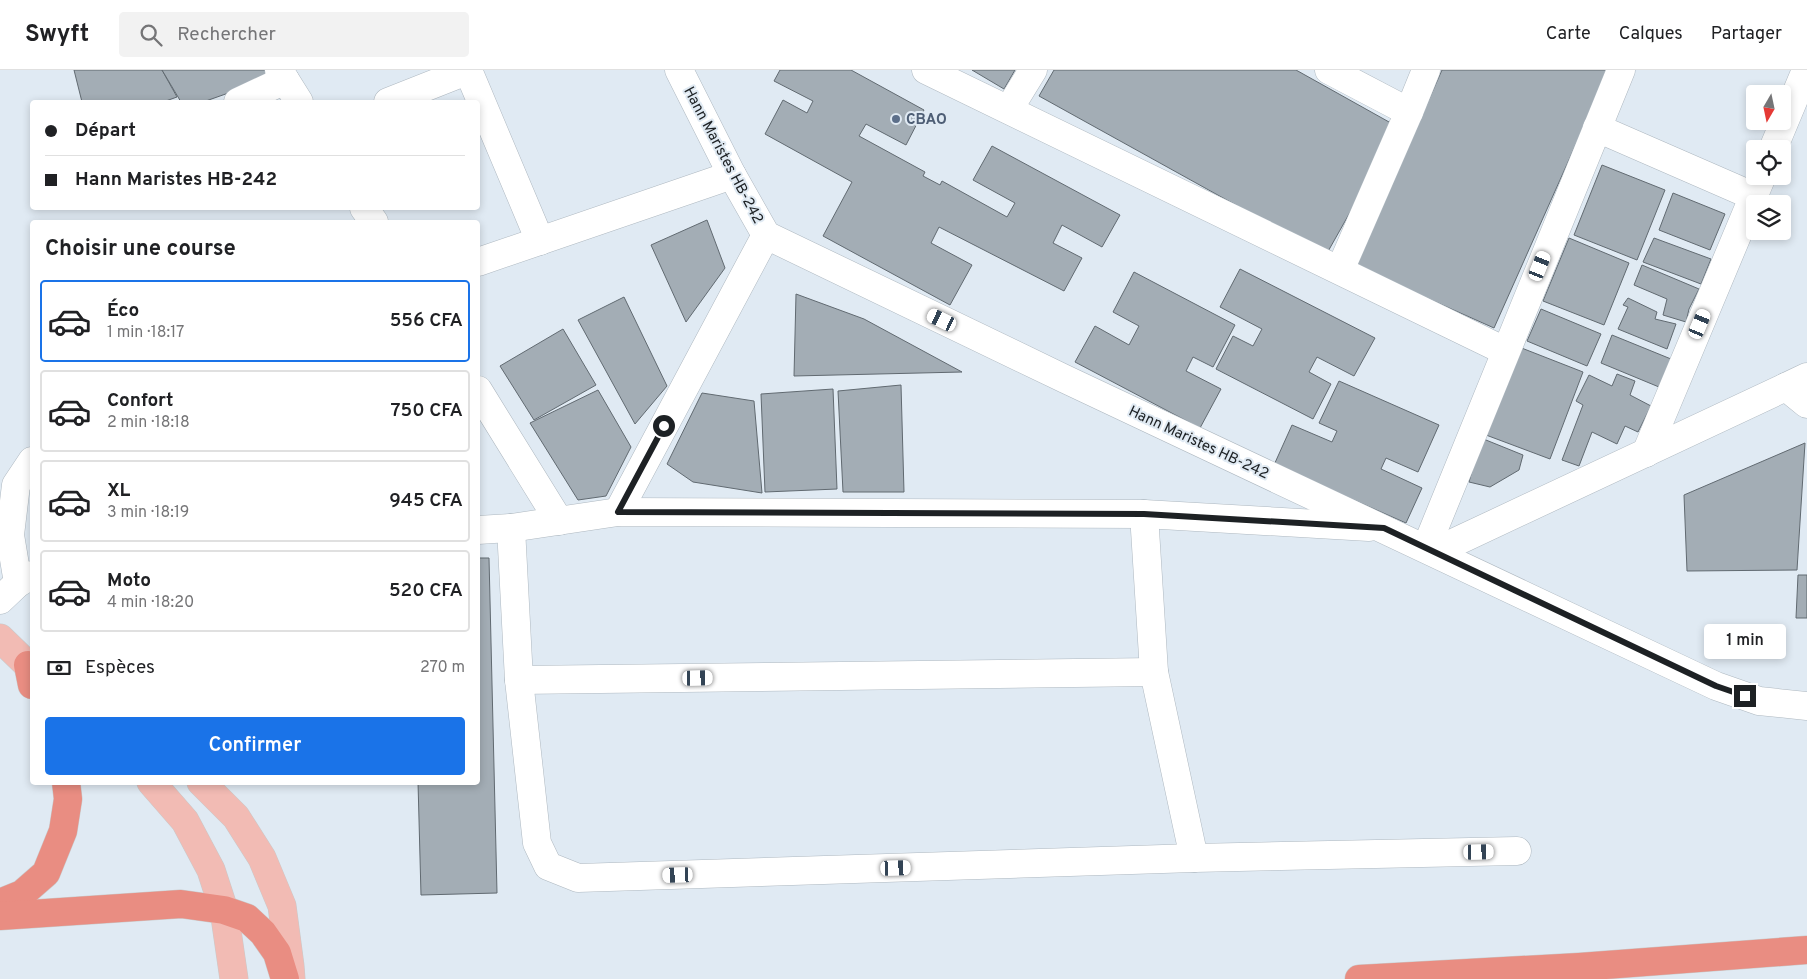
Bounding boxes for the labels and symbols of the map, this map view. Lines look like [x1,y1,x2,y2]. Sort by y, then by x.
street label: Hann Maristes HB-242 [678,84,767,228]
north arrow [1746,85,1791,130]
place label: CBAO [906,111,947,130]
marker: CBAO [890,113,902,125]
car [1527,249,1552,283]
car [925,307,958,333]
car [1687,307,1712,341]
street label: Hann Maristes HB-242 [1125,403,1272,484]
route start [653,415,675,437]
callout: 1 min [1704,624,1786,658]
car [682,670,713,686]
route end [1734,685,1756,707]
car [1463,844,1494,860]
car [880,860,911,876]
car [662,867,693,883]

